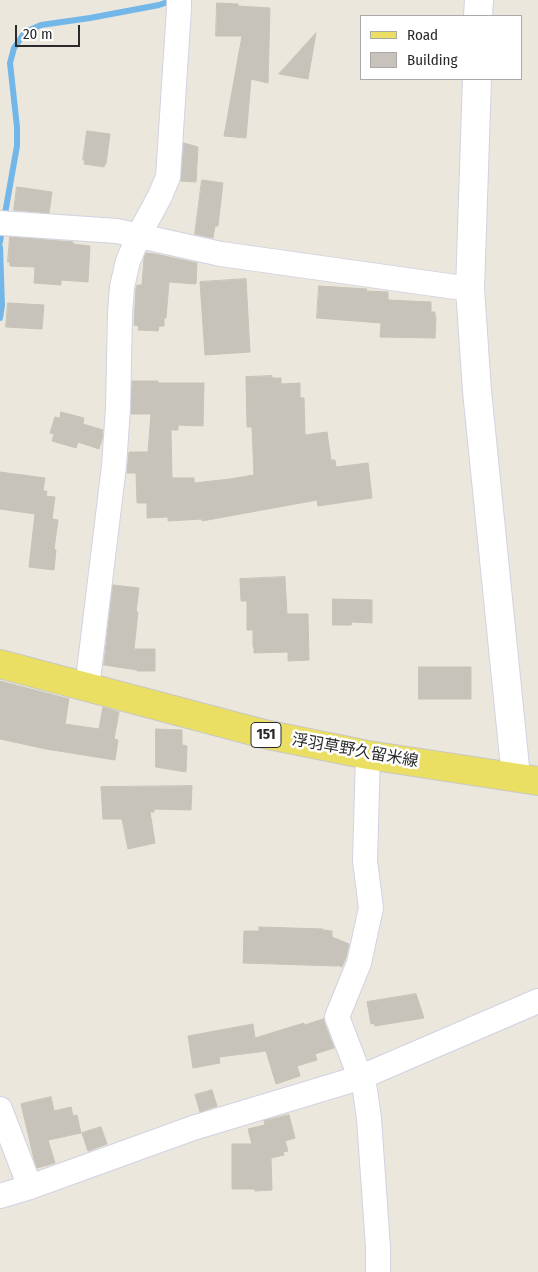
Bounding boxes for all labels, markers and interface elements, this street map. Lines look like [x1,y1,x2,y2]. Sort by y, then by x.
scale bar [18,15,82,47]
legend [360,15,523,80]
text: 20 m [23,25,53,43]
text: Road [407,26,438,44]
text: Building [407,51,458,69]
road number: 151 [251,722,281,748]
street label: 浮羽草野久留米線 [290,730,420,772]

